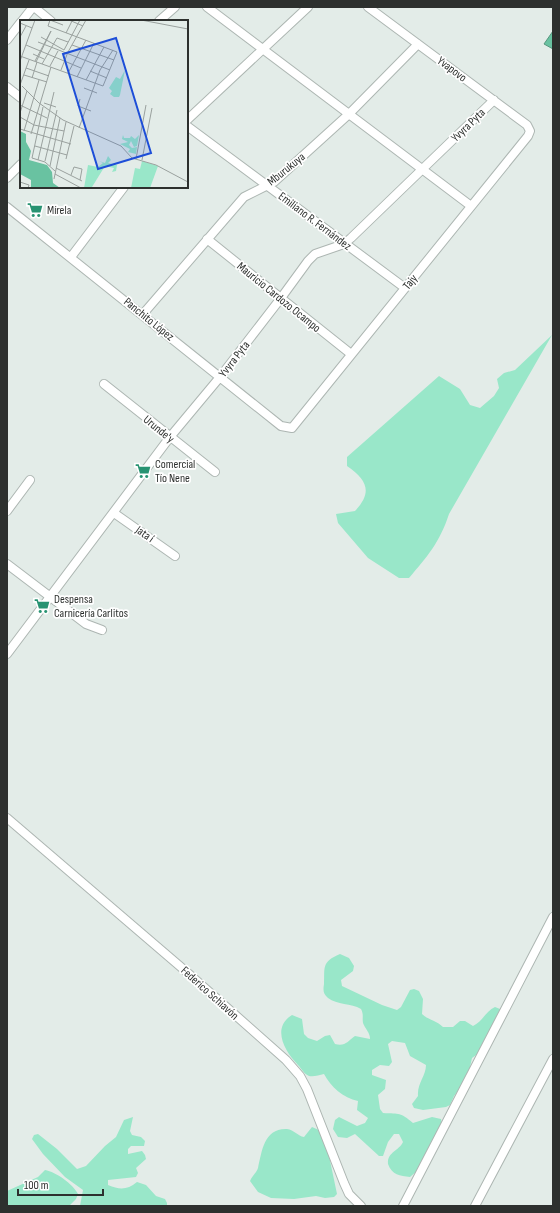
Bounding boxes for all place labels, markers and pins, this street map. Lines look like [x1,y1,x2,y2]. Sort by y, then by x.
supermarket icon: Mírela [26,201,44,219]
place label: Mírela [47,203,72,218]
place label: Comercial Tío Nene [155,457,195,486]
supermarket icon: Comercial Tío Nene [134,462,152,480]
place label: Despensa Carnicería Carlitos [54,592,128,621]
supermarket icon: Despensa Carnicería Carlitos [33,597,51,615]

